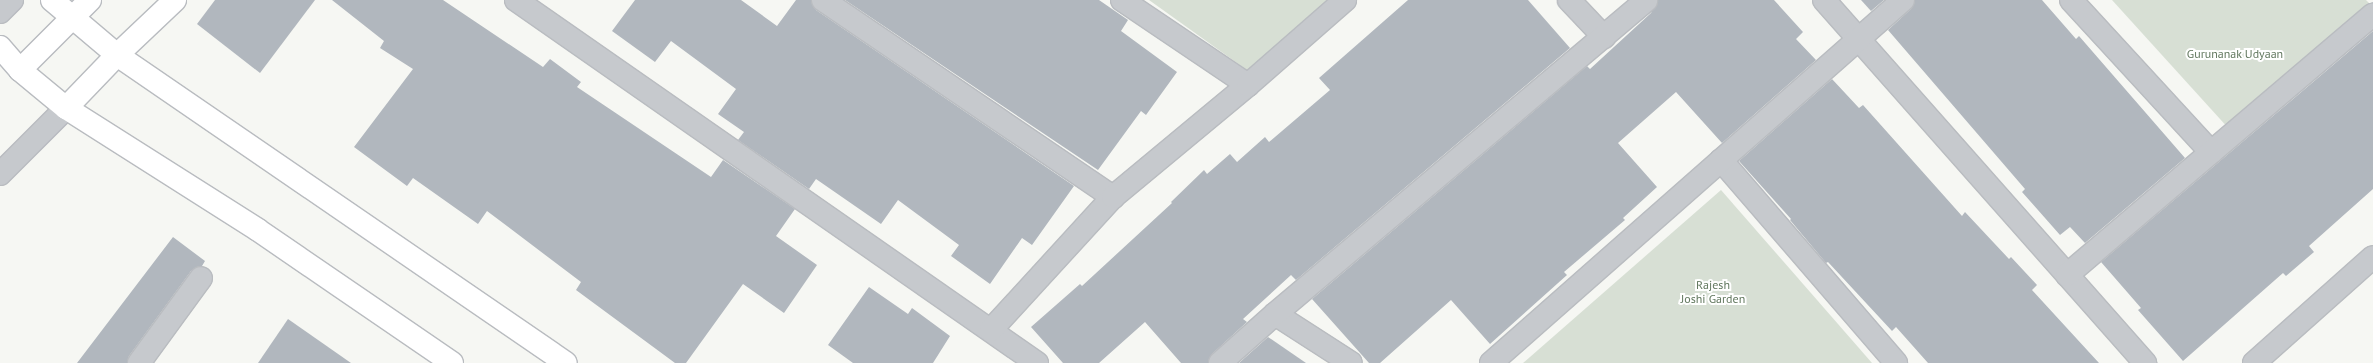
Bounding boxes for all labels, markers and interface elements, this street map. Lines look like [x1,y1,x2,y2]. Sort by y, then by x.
park label: Gurunanak Udyaan [2187,47,2283,61]
park label: Rajesh Joshi Garden [1681,278,1745,306]

